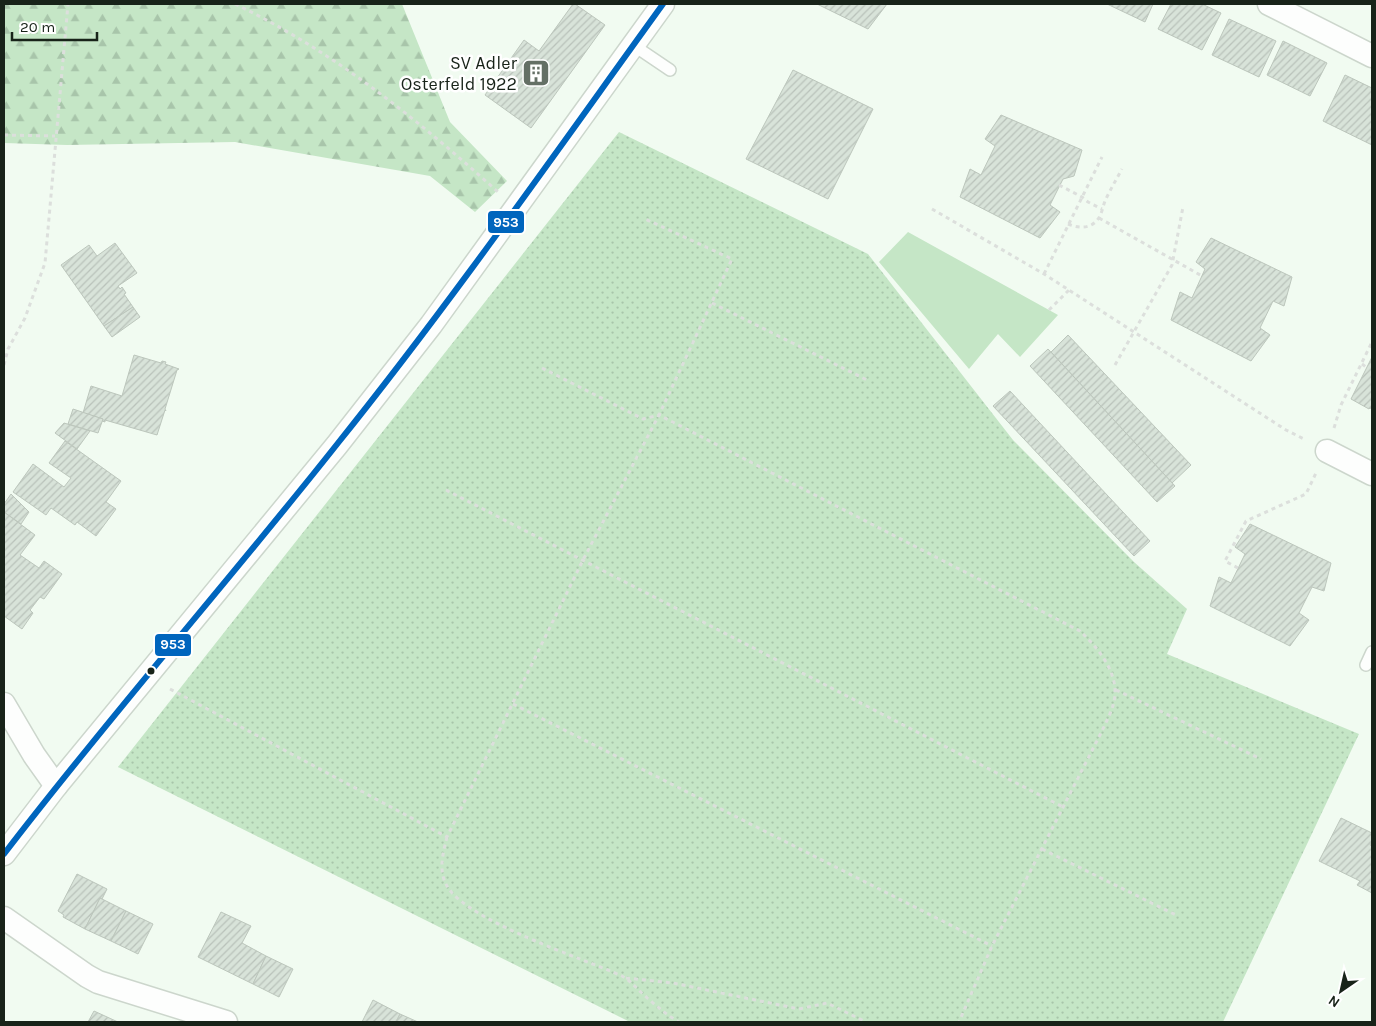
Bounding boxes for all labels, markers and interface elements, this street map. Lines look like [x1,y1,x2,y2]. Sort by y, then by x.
scale bar [12,10,98,42]
text: 20 m [20,18,55,36]
place label: SV Adler Osterfeld 1922 [401,52,517,95]
building icon: SV Adler Osterfeld 1922 [521,58,551,88]
line badge: 953 [487,210,525,234]
text: 953 [493,214,519,231]
line badge: 953 [154,633,192,657]
text: 953 [160,636,186,653]
unlabelled marker [146,666,156,676]
north arrow [1316,966,1366,1016]
text: N [1325,992,1343,1011]

